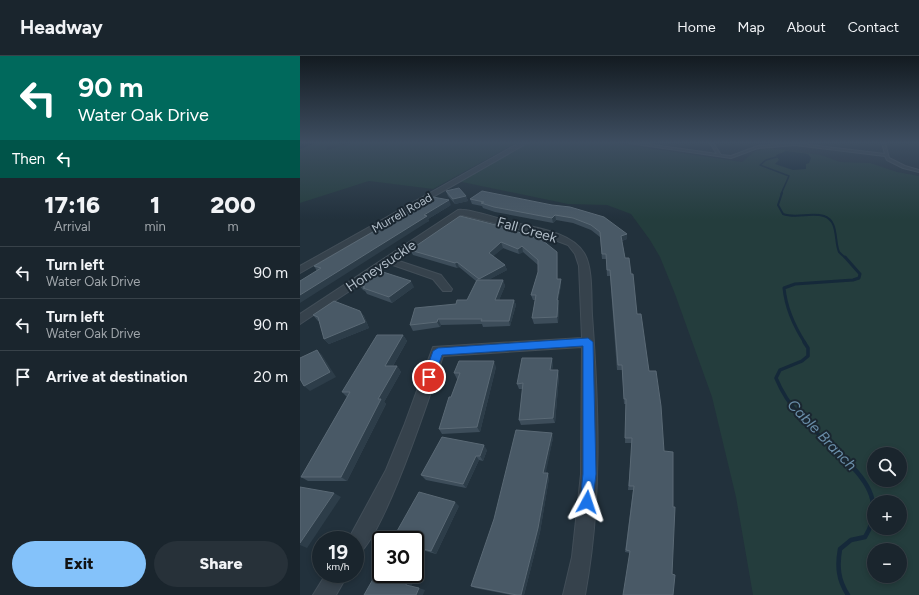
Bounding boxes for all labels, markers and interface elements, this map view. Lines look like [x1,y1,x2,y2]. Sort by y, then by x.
text: Headway [20,16,103,39]
text: Home [677,19,716,36]
text: Map [738,19,765,36]
text: About [787,19,826,36]
text: Contact [848,19,899,36]
text: 90 m [78,70,143,104]
icon: left [12,72,64,124]
text: Water Oak Drive [78,104,209,126]
icon: left [53,148,75,170]
text: Then [12,150,45,168]
text: 17:16 [44,190,100,219]
text: 1 [150,190,160,219]
text: 200 [210,190,256,219]
street label: Murrell Road [369,190,435,236]
street label: Fall Creek [495,213,559,247]
text: Arrival [54,219,91,234]
text: min [145,219,166,234]
text: m [227,219,238,234]
street label: Honeysuckle [343,236,419,296]
text: Turn left [46,256,104,274]
icon: left [12,262,34,284]
text: 90 m [253,264,288,282]
text: Water Oak Drive [46,274,140,289]
text: Turn left [46,308,104,326]
icon: left [12,314,34,336]
text: 90 m [253,316,288,334]
text: Water Oak Drive [46,326,140,341]
pin [412,360,446,394]
icon: arrive [12,366,34,388]
icon: arrive [418,366,440,388]
text: Arrive at destination [46,368,187,386]
text: 20 m [254,368,288,386]
water label: Cable Branch [784,396,860,474]
map controls [867,447,907,583]
button: search [867,447,907,487]
position arrow [566,481,608,523]
button: + [867,495,907,535]
speed limit sign: 30 [372,531,424,583]
text: 19 [328,540,348,564]
button: Exit [12,541,146,587]
button: Share [154,541,288,587]
button: − [867,543,907,583]
text: km/h [327,560,349,573]

